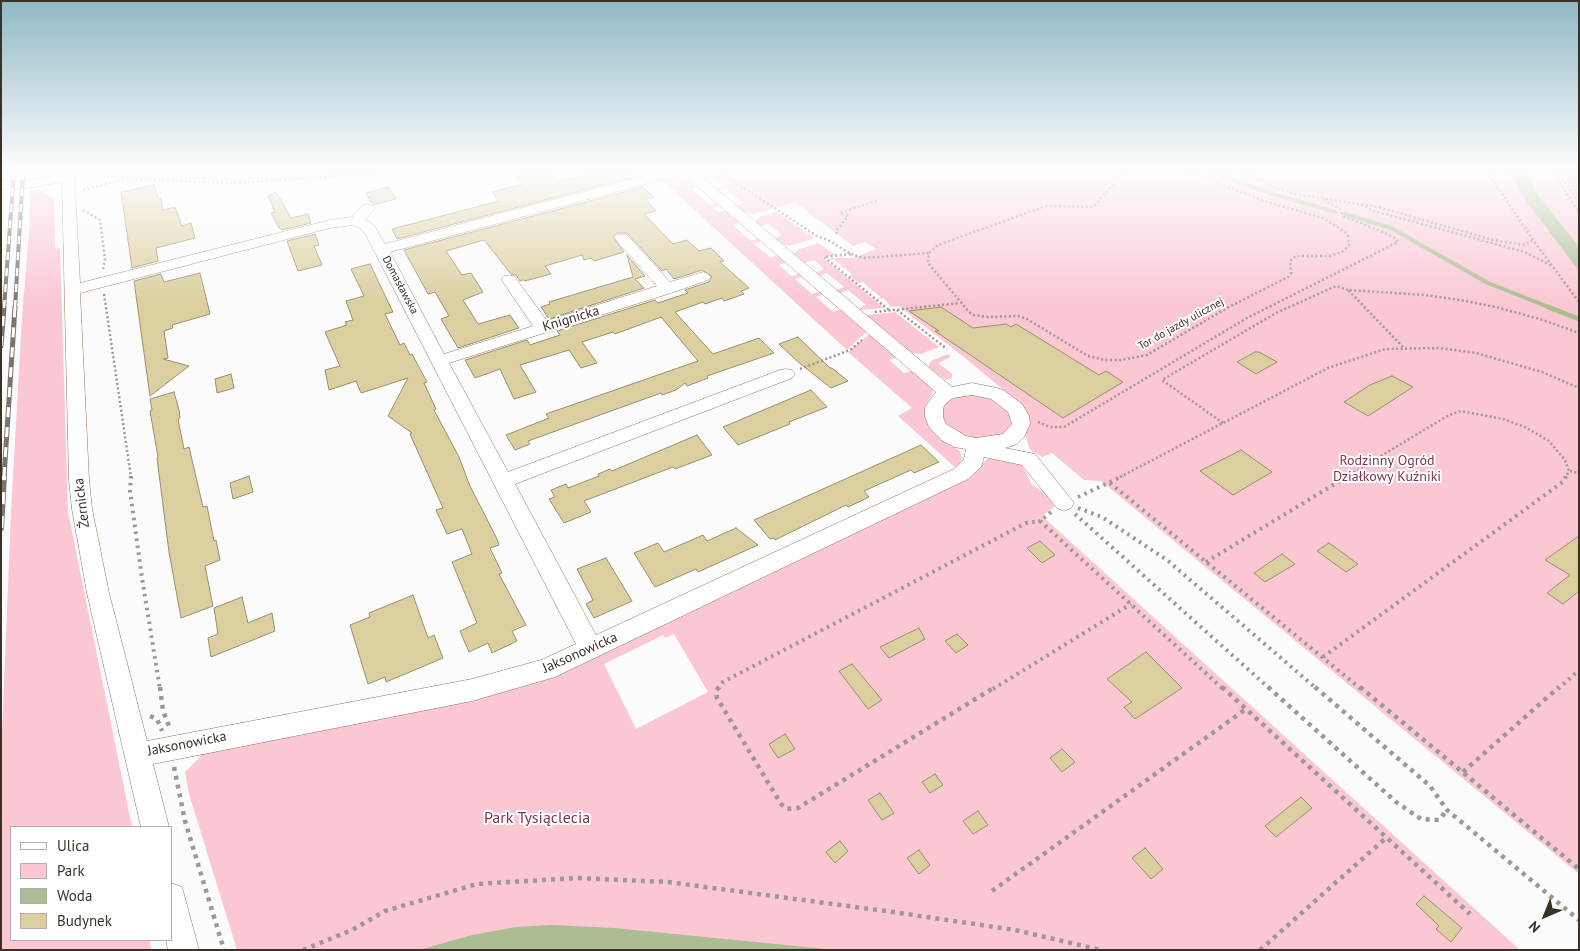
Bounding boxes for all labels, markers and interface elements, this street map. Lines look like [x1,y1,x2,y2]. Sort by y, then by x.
street label: Domasławska [379,254,421,316]
street label: Tor do jazdy ulicznej [1136,295,1226,353]
street label: Knignicka [541,302,601,336]
park label: Rodzinny Ogród Działkowy Kuźniki [1333,453,1441,486]
street label: Żernicka [71,477,93,529]
street label: Jaksonowicka [540,629,620,677]
street label: Jaksonowicka [146,728,228,760]
park label: Park Tysiąclecia [484,808,590,828]
legend [10,826,172,941]
text: Ulica [57,836,89,855]
text: Park [57,861,85,880]
text: Woda [57,886,92,905]
north arrow [1520,891,1570,941]
text: Budynek [57,911,112,930]
text: N [1525,917,1544,936]

